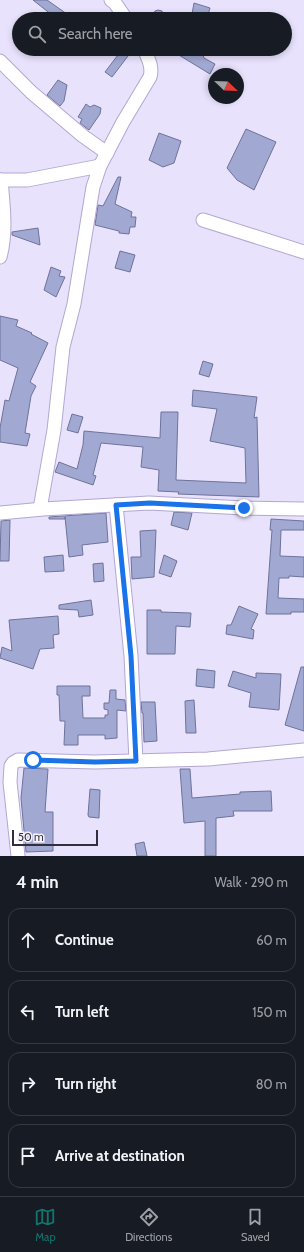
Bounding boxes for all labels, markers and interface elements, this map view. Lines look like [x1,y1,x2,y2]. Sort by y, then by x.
search box [12,12,292,56]
icon: search [26,23,48,45]
text: Search here [58,25,133,43]
north arrow [208,68,244,104]
route end [235,499,253,517]
route start [24,751,42,769]
scale bar [12,828,98,847]
text: 50 m [18,830,44,844]
text: 4 min [16,872,59,892]
text: Walk · 290 m [215,874,288,890]
icon: ahead [17,929,39,951]
text: Continue [55,931,114,949]
text: 60 m [256,932,287,948]
icon: left [17,1001,39,1023]
text: Turn left [55,1003,109,1021]
text: 150 m [252,1004,287,1020]
icon: right [17,1073,39,1095]
text: Turn right [55,1075,116,1093]
text: 80 m [256,1076,287,1092]
icon: arrive [17,1145,39,1167]
text: Arrive at destination [55,1147,185,1165]
tab: Map [34,1206,56,1244]
tab: Directions [125,1206,172,1244]
tab: Saved [241,1206,270,1244]

